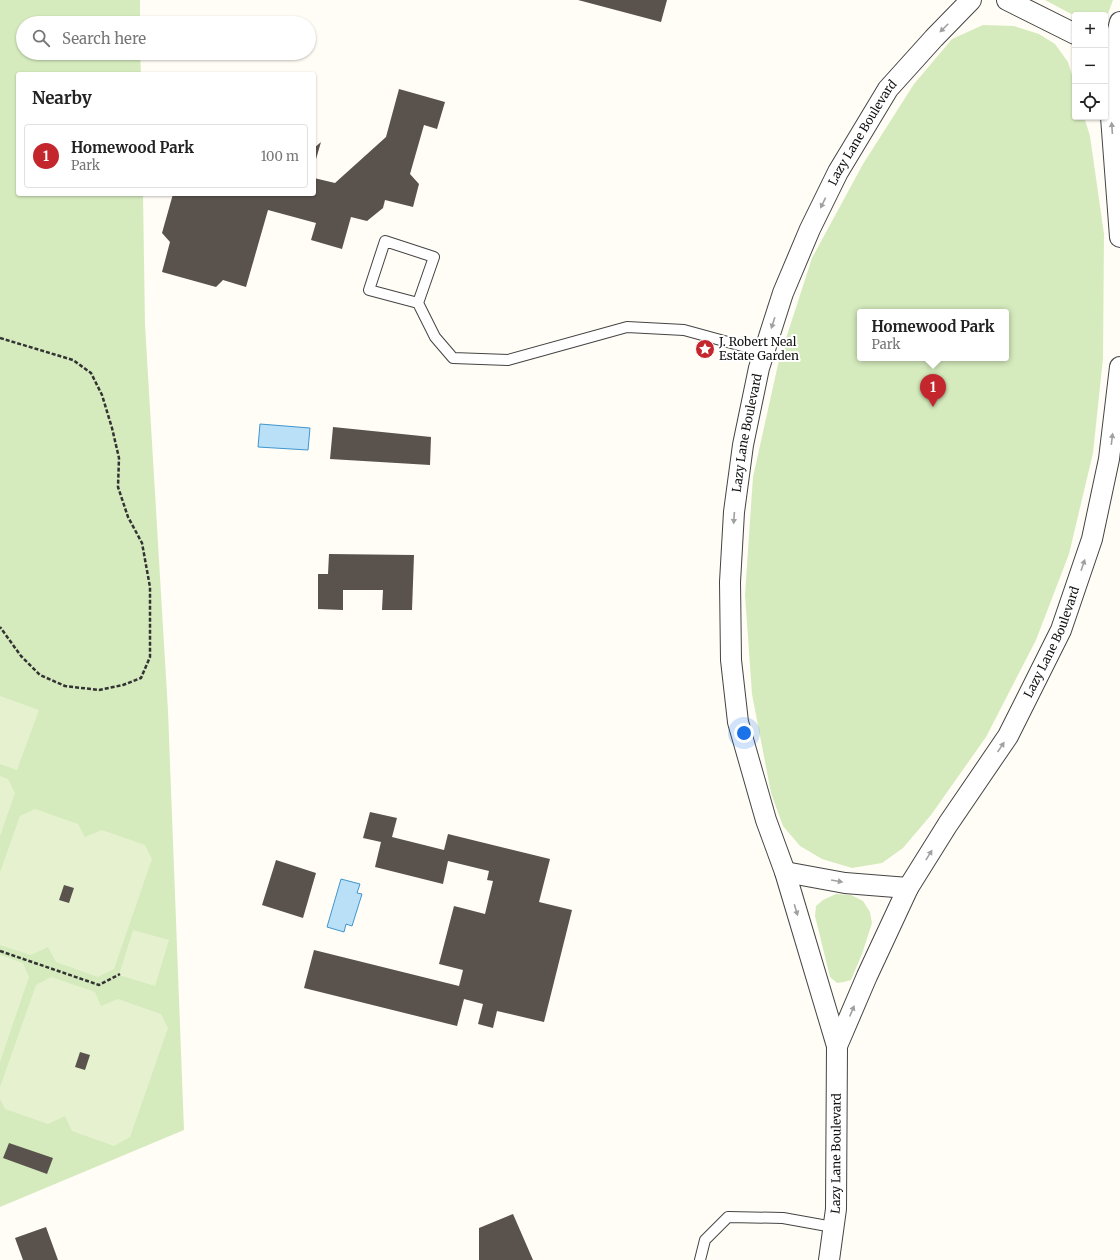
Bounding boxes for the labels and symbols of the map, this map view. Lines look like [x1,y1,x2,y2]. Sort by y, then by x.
one-way arrow [939,23,949,32]
street label: Lazy Lane Boulevard [825,77,900,188]
one-way arrow [1109,122,1116,134]
one-way arrow [820,197,826,208]
one-way arrow [770,317,776,329]
place label: J. Robert Neal Estate Garden [718,334,799,363]
place icon: J. Robert Neal Estate Garden [694,338,716,360]
street label: Lazy Lane Boulevard [729,372,765,493]
pin: 1 [920,374,946,407]
one-way arrow [1108,433,1115,445]
one-way arrow [730,512,737,524]
one-way arrow [1081,559,1087,571]
street label: Lazy Lane Boulevard [1020,584,1082,700]
your location [734,723,754,743]
one-way arrow [997,741,1005,752]
one-way arrow [925,849,932,861]
one-way arrow [831,878,843,884]
one-way arrow [793,904,799,916]
one-way arrow [850,1004,856,1016]
street label: Lazy Lane Boulevard [827,1093,844,1215]

